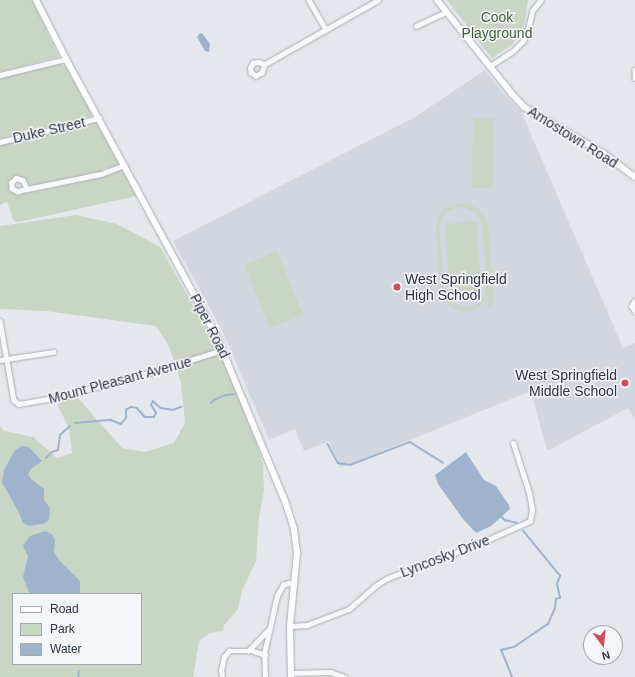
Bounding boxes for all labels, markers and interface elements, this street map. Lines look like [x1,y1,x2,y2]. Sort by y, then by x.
park label: Cook Playground [462,9,532,42]
street label: Amostown Road [525,103,621,171]
street label: Duke Street [11,114,87,146]
place label: West Springfield High School [405,271,507,304]
marker: West Springfield High School [392,282,402,292]
street label: Piper Road [187,291,233,361]
street label: Mount Pleasant Avenue [46,353,194,407]
place label: West Springfield Middle School [515,367,617,400]
marker: West Springfield Middle School [620,378,630,388]
street label: Lyncosky Drive [398,531,492,581]
legend [12,593,142,665]
text: Road [50,602,79,616]
text: Park [50,622,75,636]
north arrow [583,625,623,665]
text: Water [50,642,82,656]
text: N [601,649,612,662]

